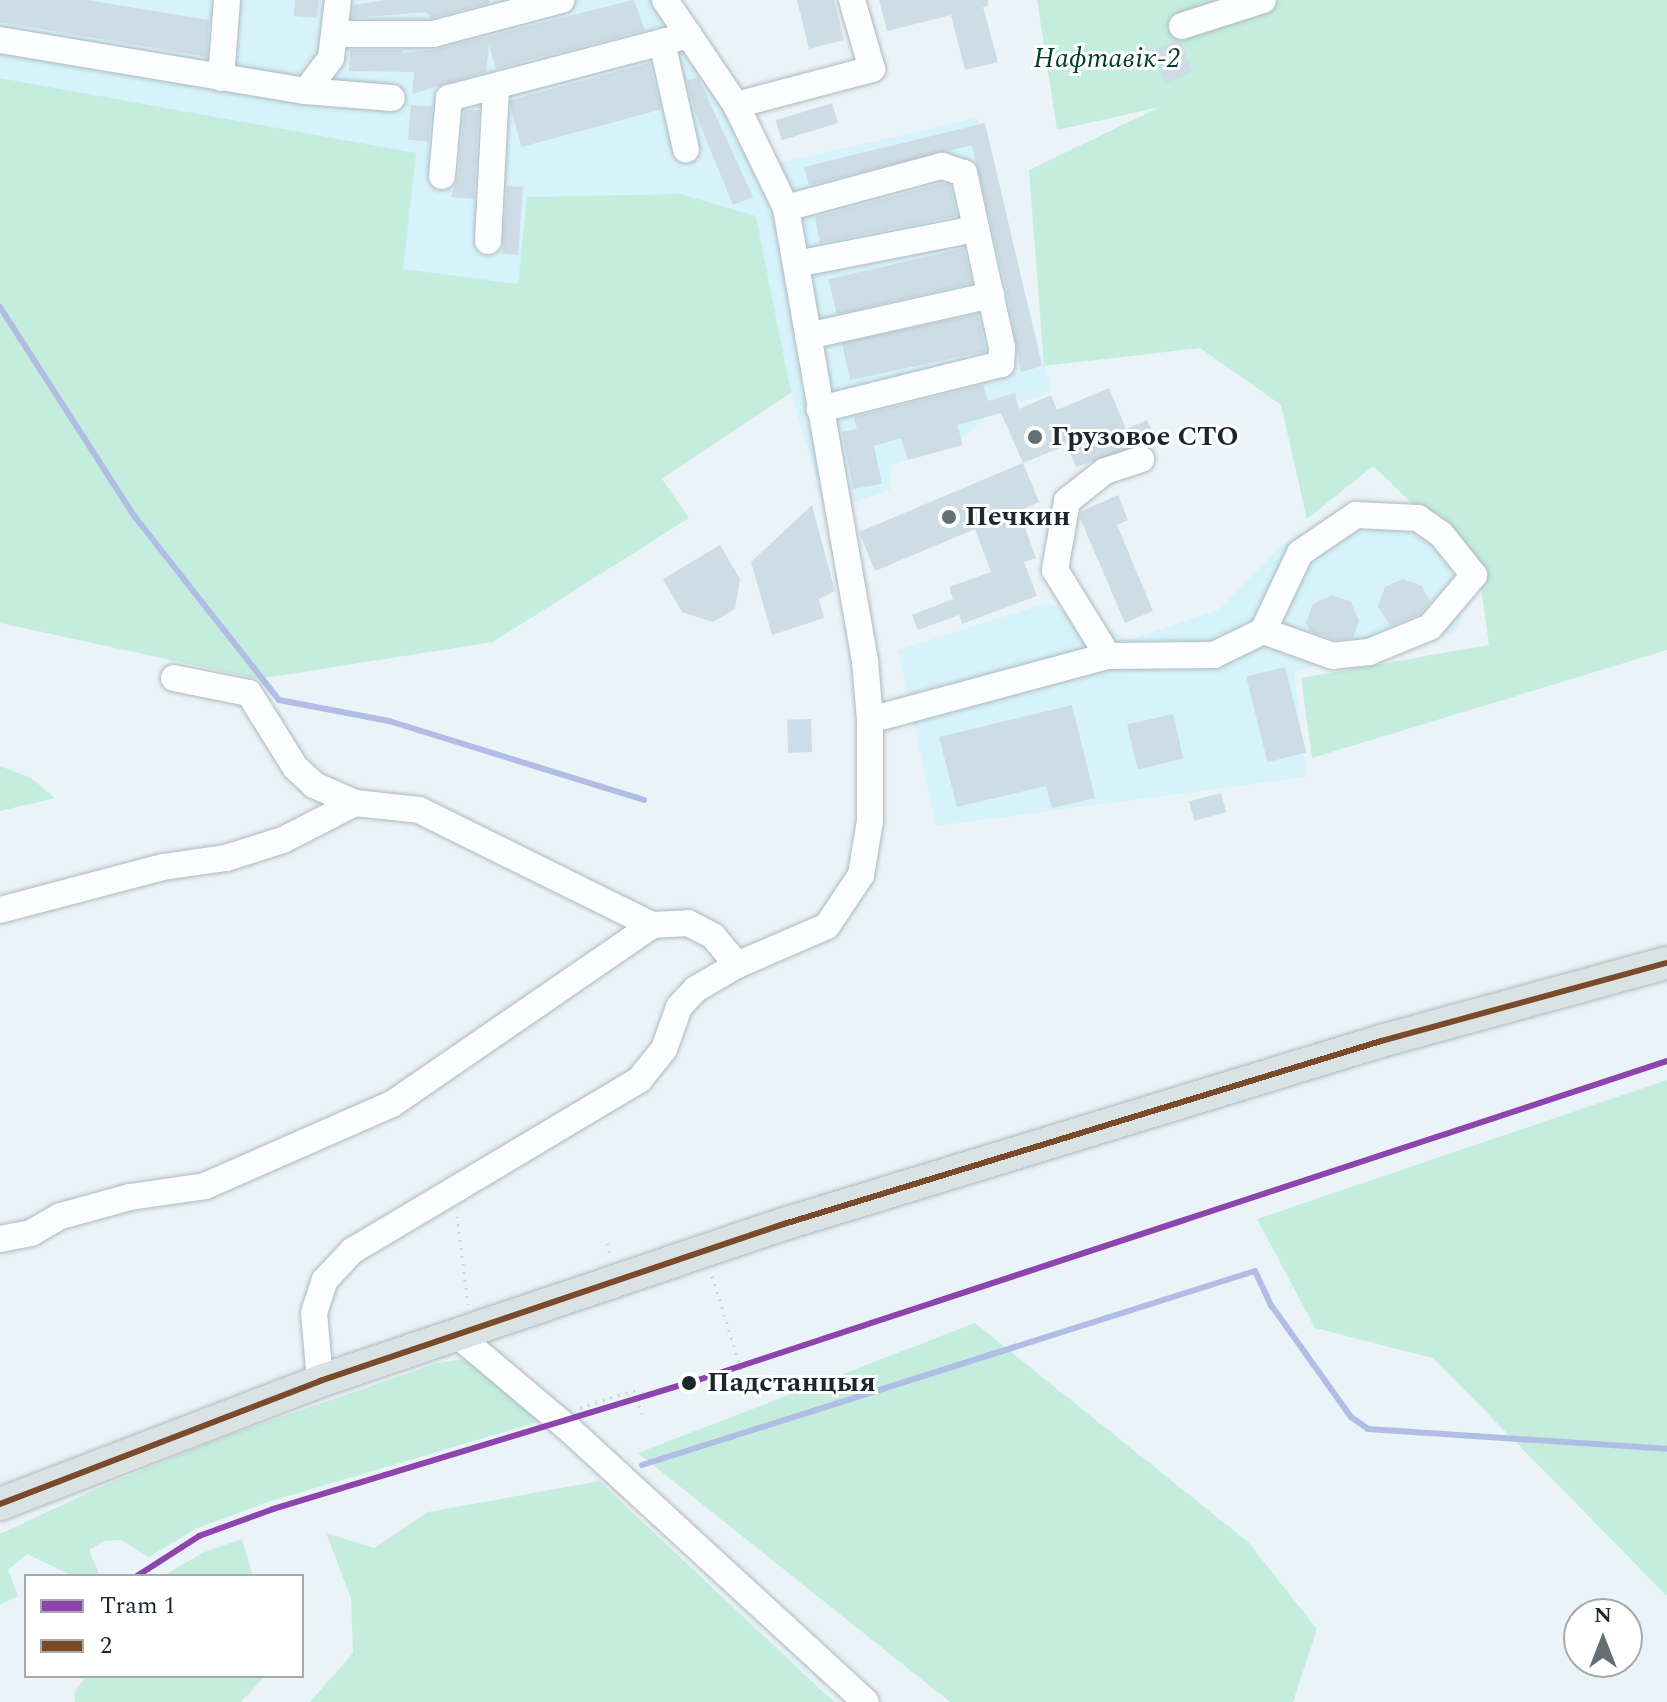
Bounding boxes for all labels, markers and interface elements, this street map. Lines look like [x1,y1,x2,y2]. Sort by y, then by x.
park label: Нафтавік-2 [1034,42,1180,76]
place label: Грузовое СТО [1051,420,1239,454]
marker: Грузовое СТО [1026,428,1044,446]
place label: Печкин [965,500,1070,534]
marker: Печкин [940,508,958,526]
place label: Падстанцыя [707,1366,876,1400]
marker: Падстанцыя [678,1372,700,1394]
legend [24,1574,304,1678]
text: Tram 1 [100,1588,176,1624]
north arrow [1563,1598,1643,1678]
text: N [1594,1599,1612,1632]
text: 2 [100,1628,112,1664]

